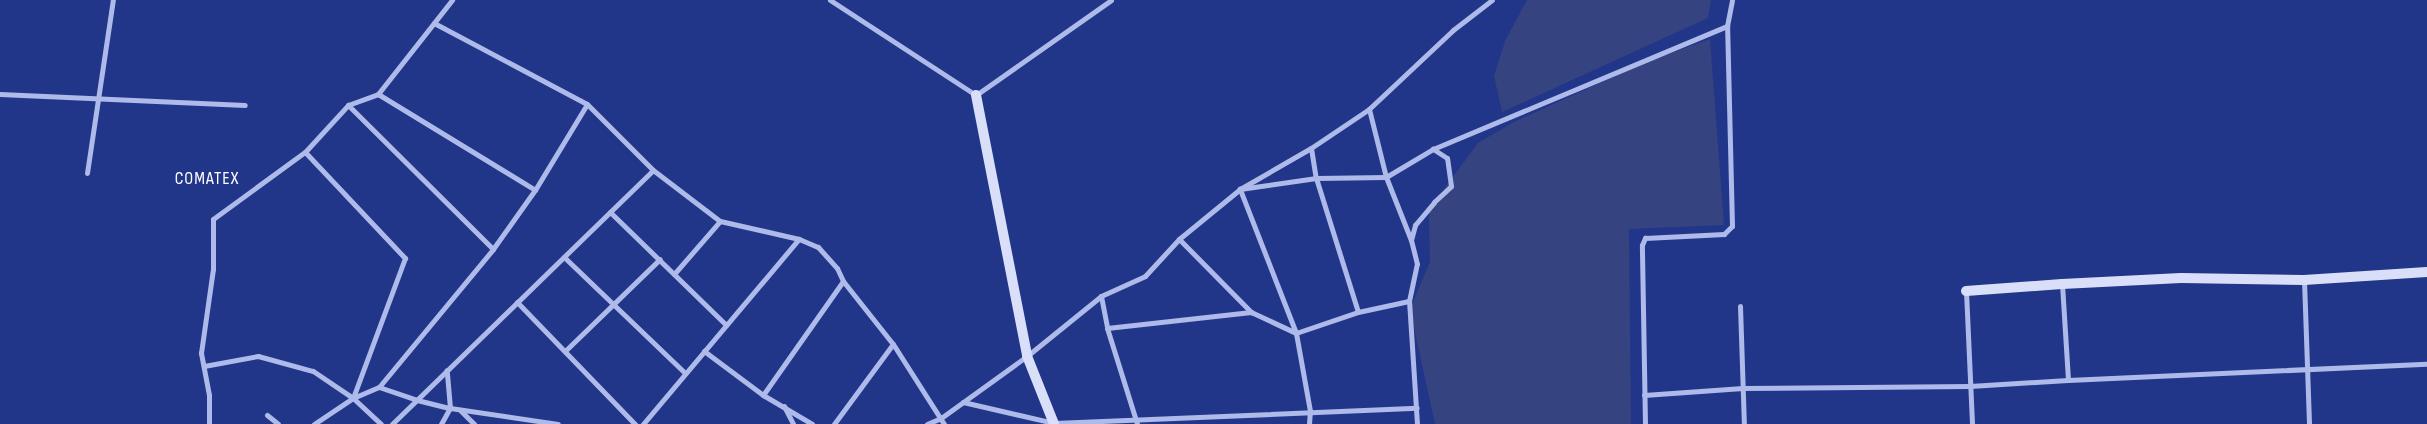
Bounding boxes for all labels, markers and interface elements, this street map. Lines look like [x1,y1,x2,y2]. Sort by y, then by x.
district label: COMATEX [174,168,240,190]

